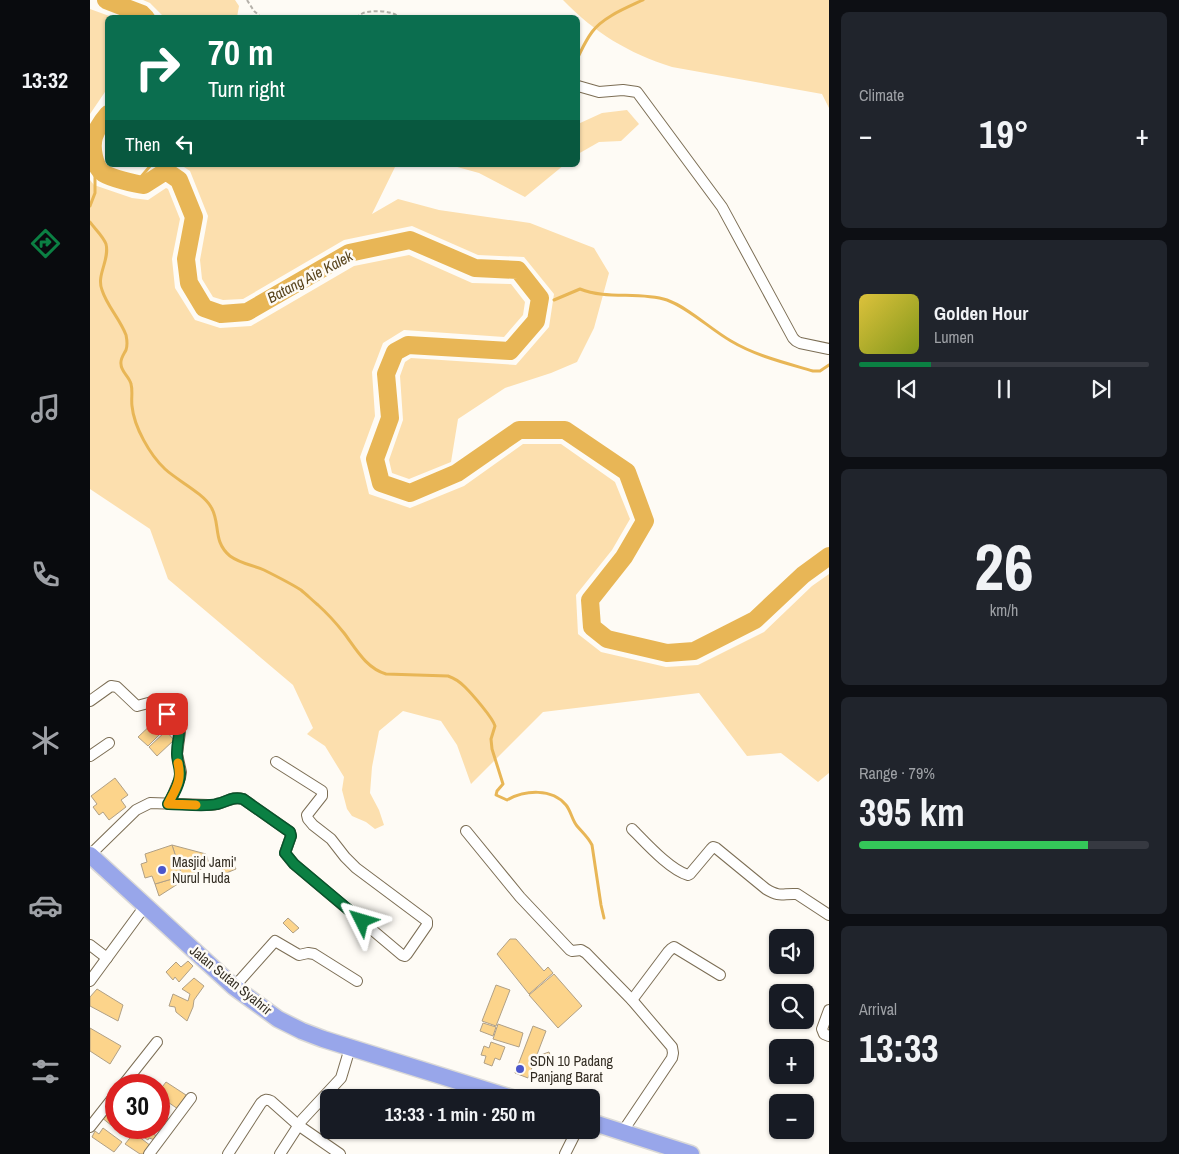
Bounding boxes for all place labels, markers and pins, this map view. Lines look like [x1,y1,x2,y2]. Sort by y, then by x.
pin [146,693,188,735]
place label: Masjid Jami' Nurul Huda [172,853,236,887]
marker: Masjid Jami' Nurul Huda [156,864,168,876]
place label: SDN 10 Padang Panjang Barat [530,1052,614,1086]
marker: SDN 10 Padang Panjang Barat [514,1063,526,1075]

